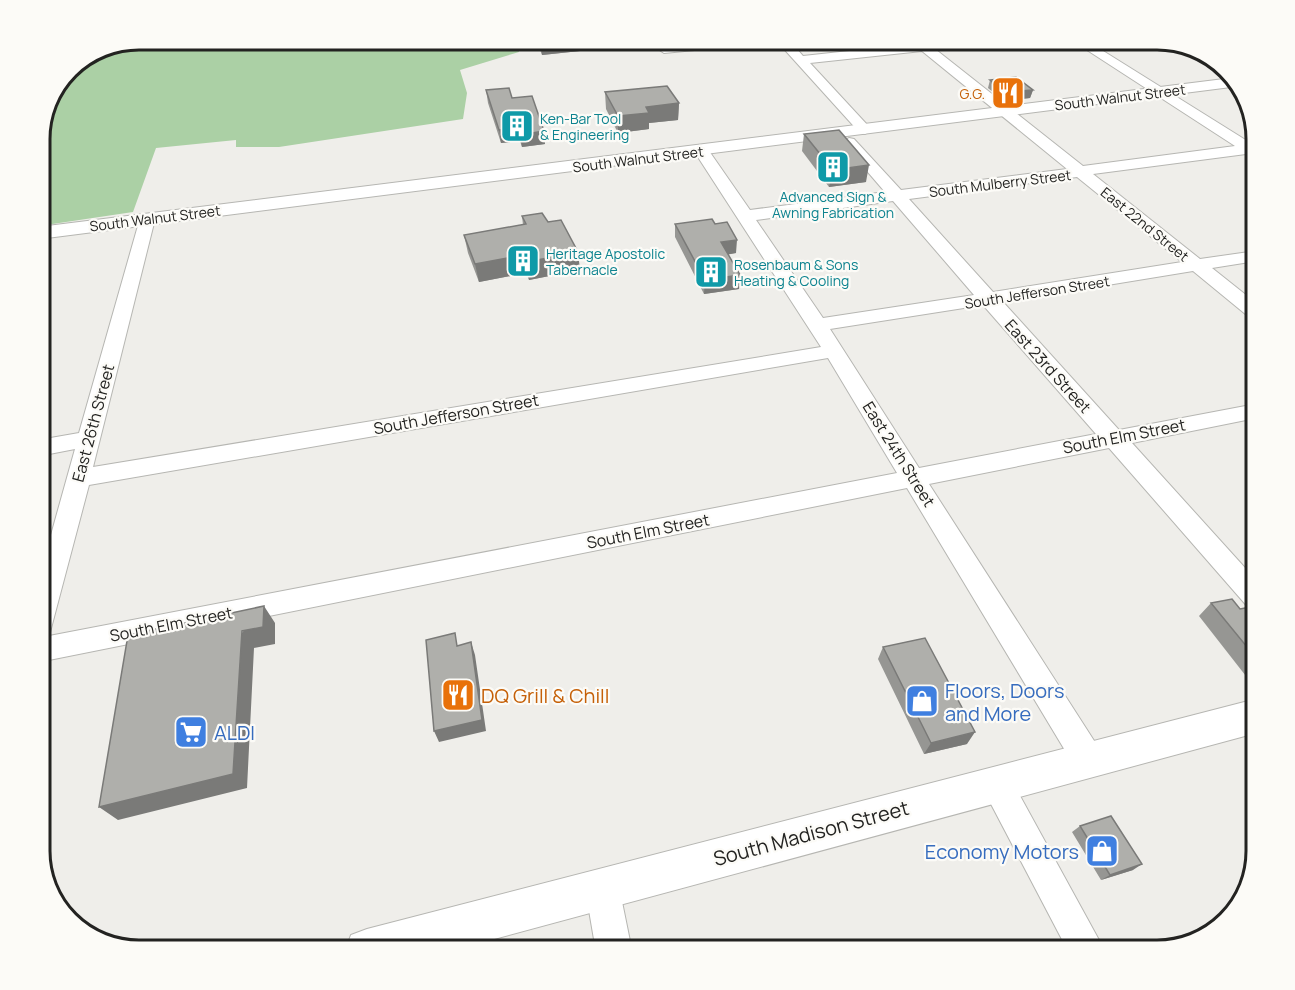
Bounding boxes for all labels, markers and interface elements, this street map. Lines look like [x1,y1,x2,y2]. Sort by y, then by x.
restaurant icon: G.G. [990,75,1026,111]
street label: South Walnut Street [1054,80,1187,114]
place label: G.G. [960,84,985,103]
building icon: Ken-Bar Tool & Engineering [499,108,535,144]
place label: Ken-Bar Tool & Engineering [540,109,629,144]
street label: South Walnut Street [572,142,705,176]
building icon: Advanced Sign & Awning Fabrication [815,149,851,185]
street label: South Mulberry Street [928,165,1073,201]
street label: East 22nd Street [1097,183,1193,266]
place label: Advanced Sign & Awning Fabrication [772,187,894,222]
street label: South Walnut Street [89,201,222,235]
building icon: Heritage Apostolic Tabernacle [505,243,541,279]
place label: Heritage Apostolic Tabernacle [546,244,666,279]
building icon: Rosenbaum & Sons Heating & Cooling [693,254,729,290]
place label: Rosenbaum & Sons Heating & Cooling [734,255,858,290]
street label: South Jefferson Street [963,271,1111,313]
street label: East 23rd Street [1000,314,1096,418]
street label: East 26th Street [67,362,119,484]
street label: South Jefferson Street [372,389,540,439]
street label: East 24th Street [858,397,940,511]
street label: South Elm Street [1061,413,1187,459]
street label: South Elm Street [585,508,711,554]
street label: South Elm Street [108,601,234,647]
restaurant icon: DQ Grill & Chill [440,677,476,713]
place label: Floors, Doors and More [945,677,1064,727]
place label: DQ Grill & Chill [481,682,609,709]
shop icon: Floors, Doors and More [904,683,940,719]
supermarket icon: ALDI [173,714,209,750]
place label: ALDI [214,719,255,746]
street label: South Madison Street [710,794,912,872]
shop icon: Economy Motors [1084,833,1120,869]
place label: Economy Motors [925,838,1079,865]

